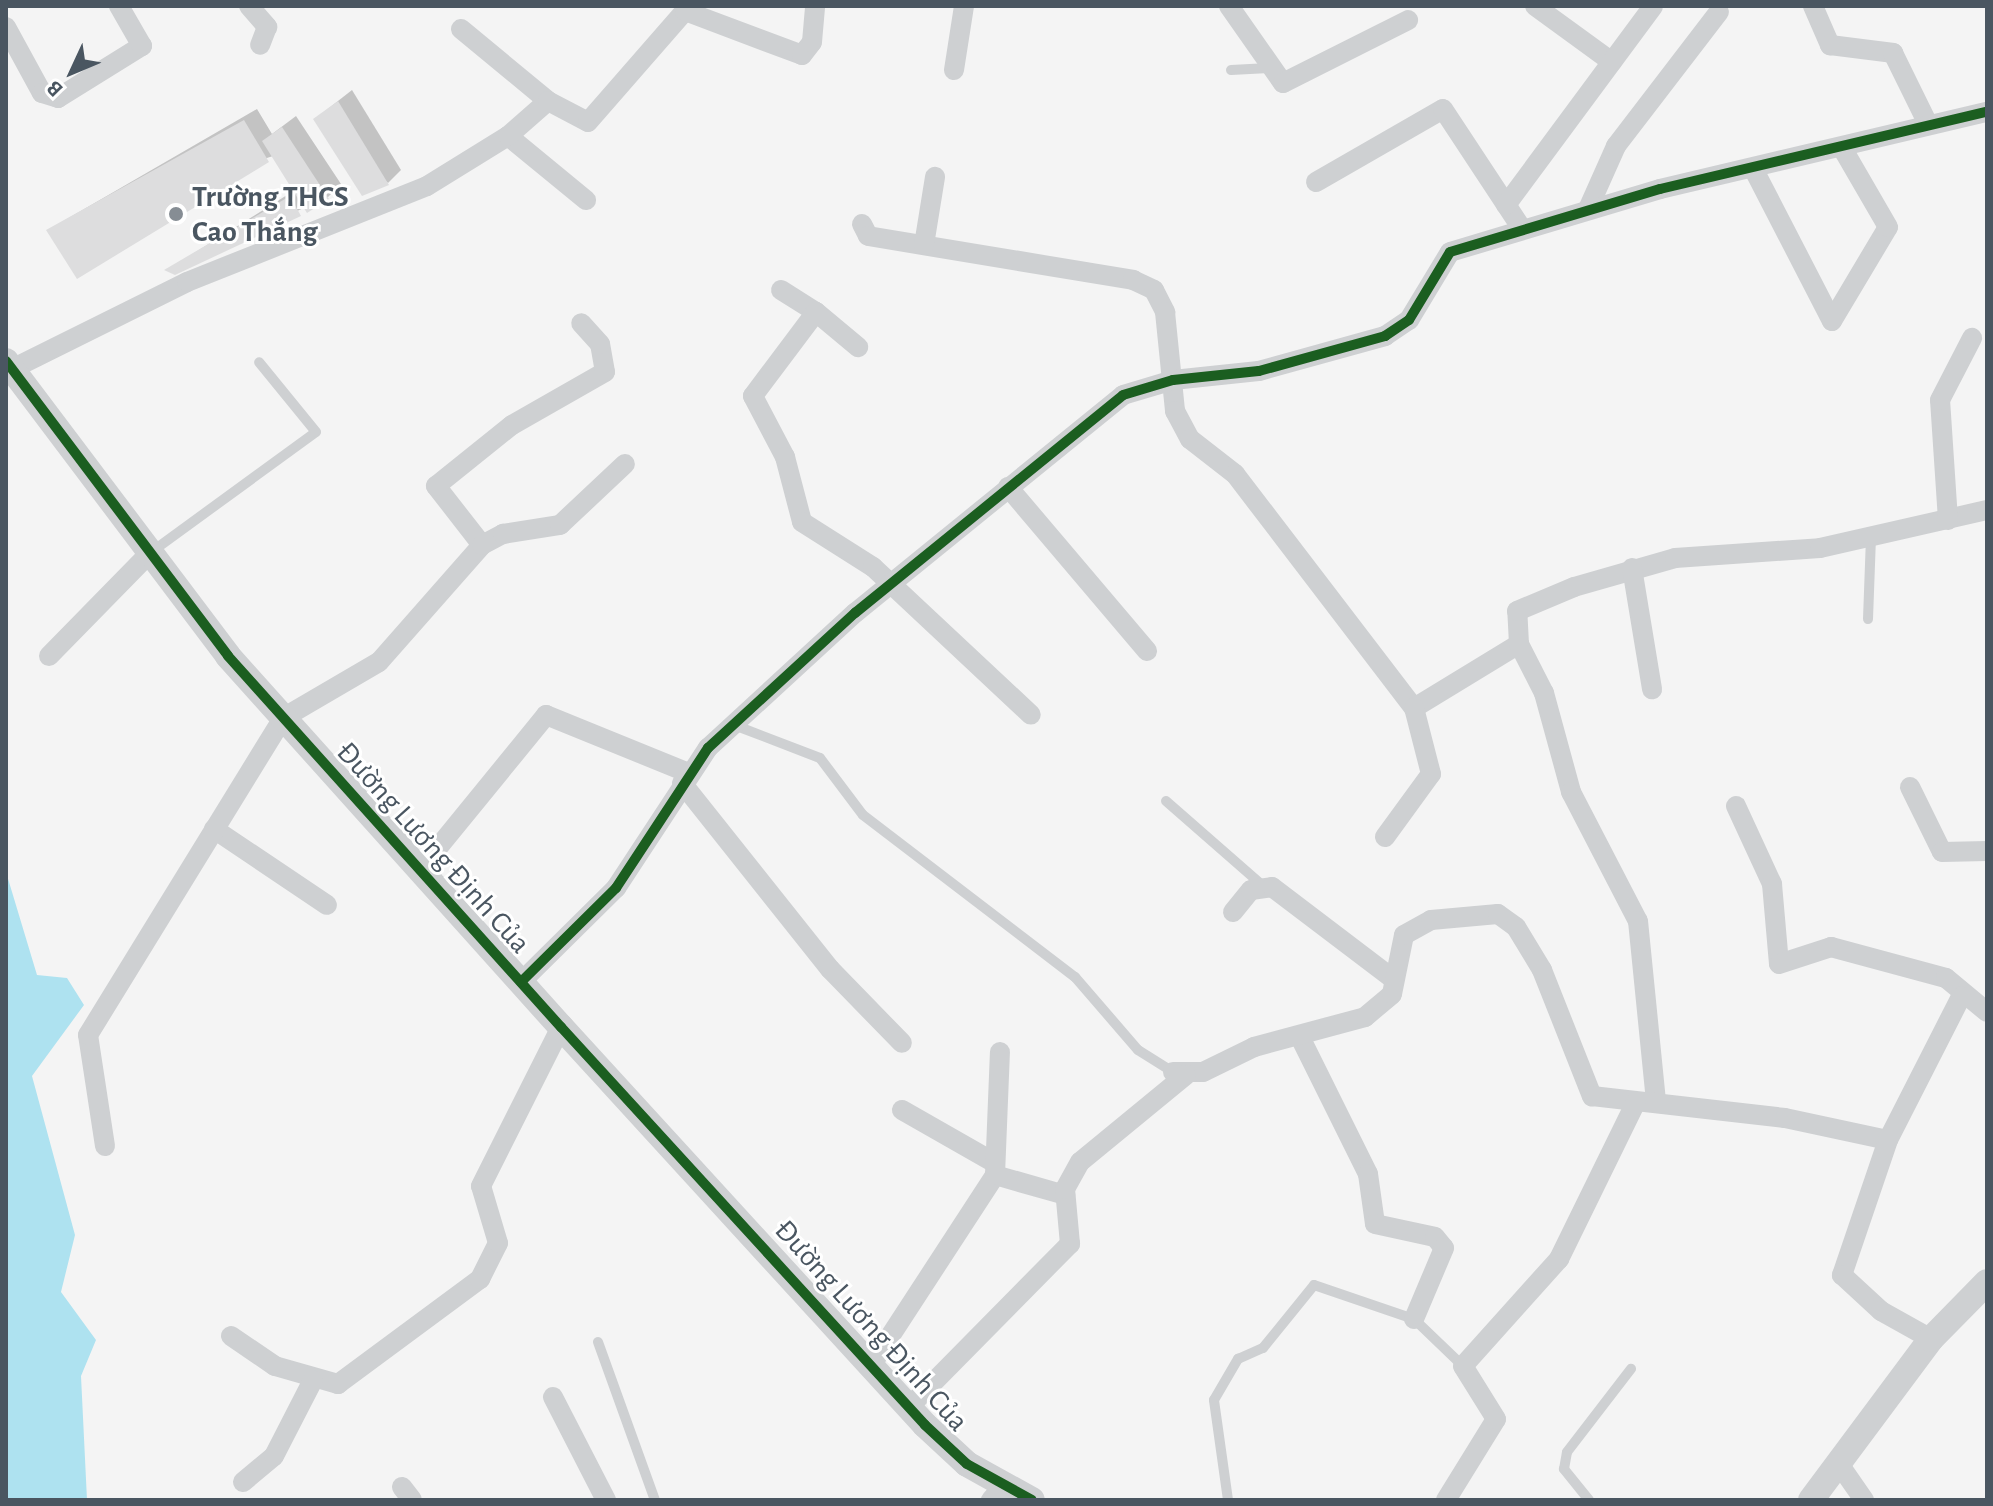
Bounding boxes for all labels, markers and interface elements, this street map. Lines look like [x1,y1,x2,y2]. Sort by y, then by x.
north arrow [32,32,112,112]
text: B [42,76,67,101]
place label: Trường THCS Cao Thắng [192,179,349,250]
marker: Trường THCS Cao Thắng [167,205,185,223]
street label: Đường Lương Định Của [328,735,538,961]
street label: Đường Lương Định Của [766,1213,976,1439]

